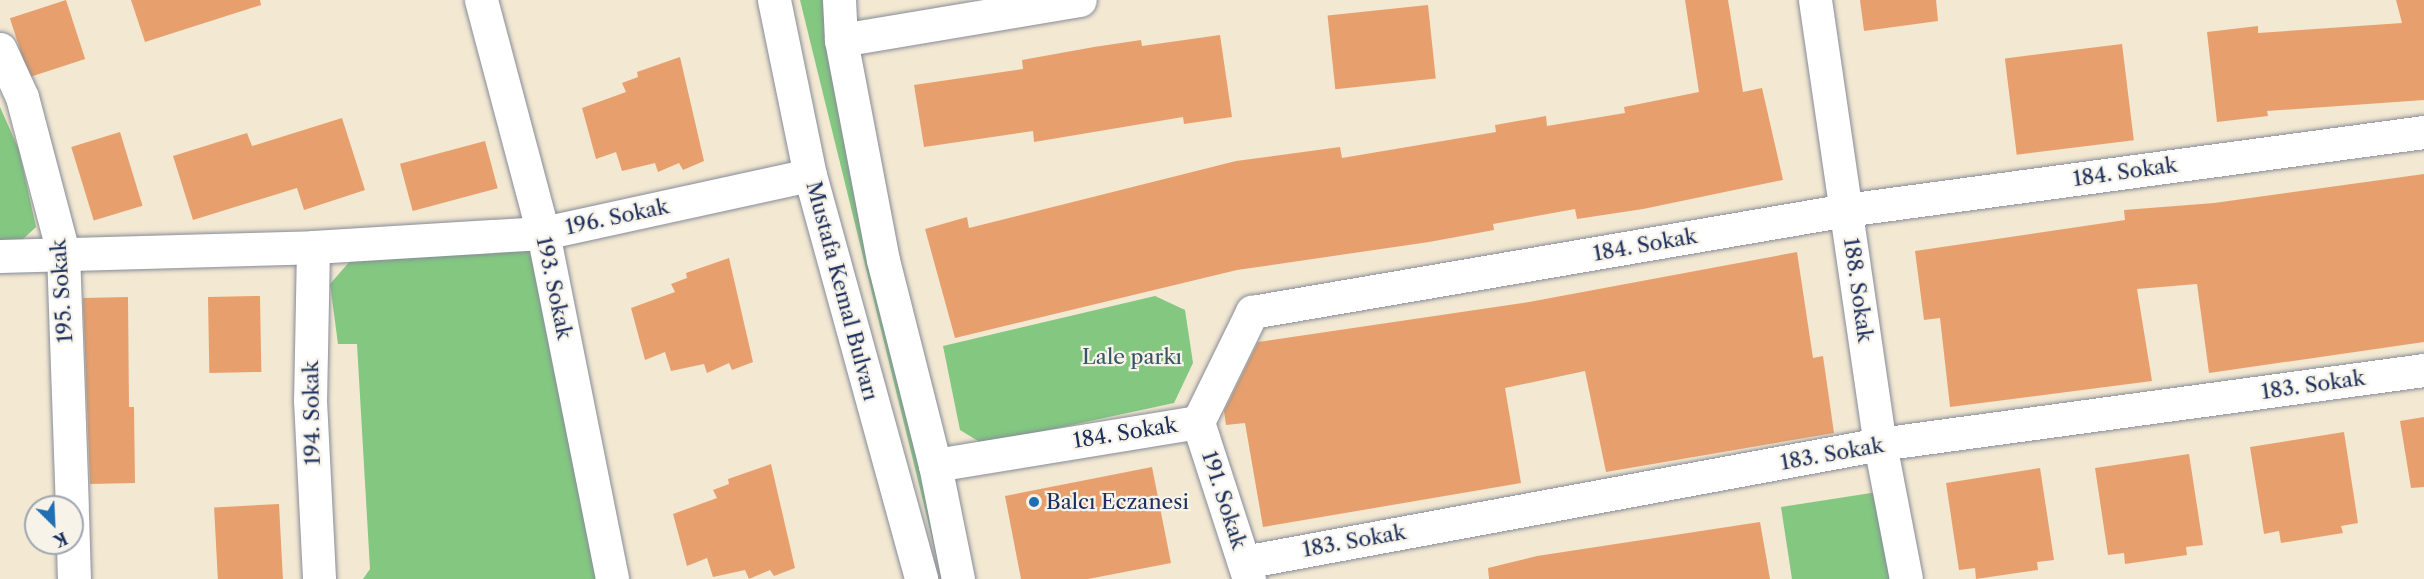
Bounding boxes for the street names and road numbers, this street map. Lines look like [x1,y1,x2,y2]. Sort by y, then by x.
street label: 184. Sokak [2071,152,2179,192]
street label: Mustafa Kemal Bulvarı [801,178,883,404]
street label: 196. Sokak [563,194,671,240]
street label: 184. Sokak [1591,223,1699,267]
street label: 193. Sokak [531,234,577,342]
street label: 188. Sokak [1838,236,1878,344]
street label: 195. Sokak [46,238,78,344]
street label: 194. Sokak [298,360,326,466]
street label: 183. Sokak [2260,365,2366,405]
street label: 184. Sokak [1071,412,1179,454]
street label: 183. Sokak [1778,433,1886,475]
street label: 191. Sokak [1196,448,1252,552]
street label: 183. Sokak [1300,520,1408,562]

